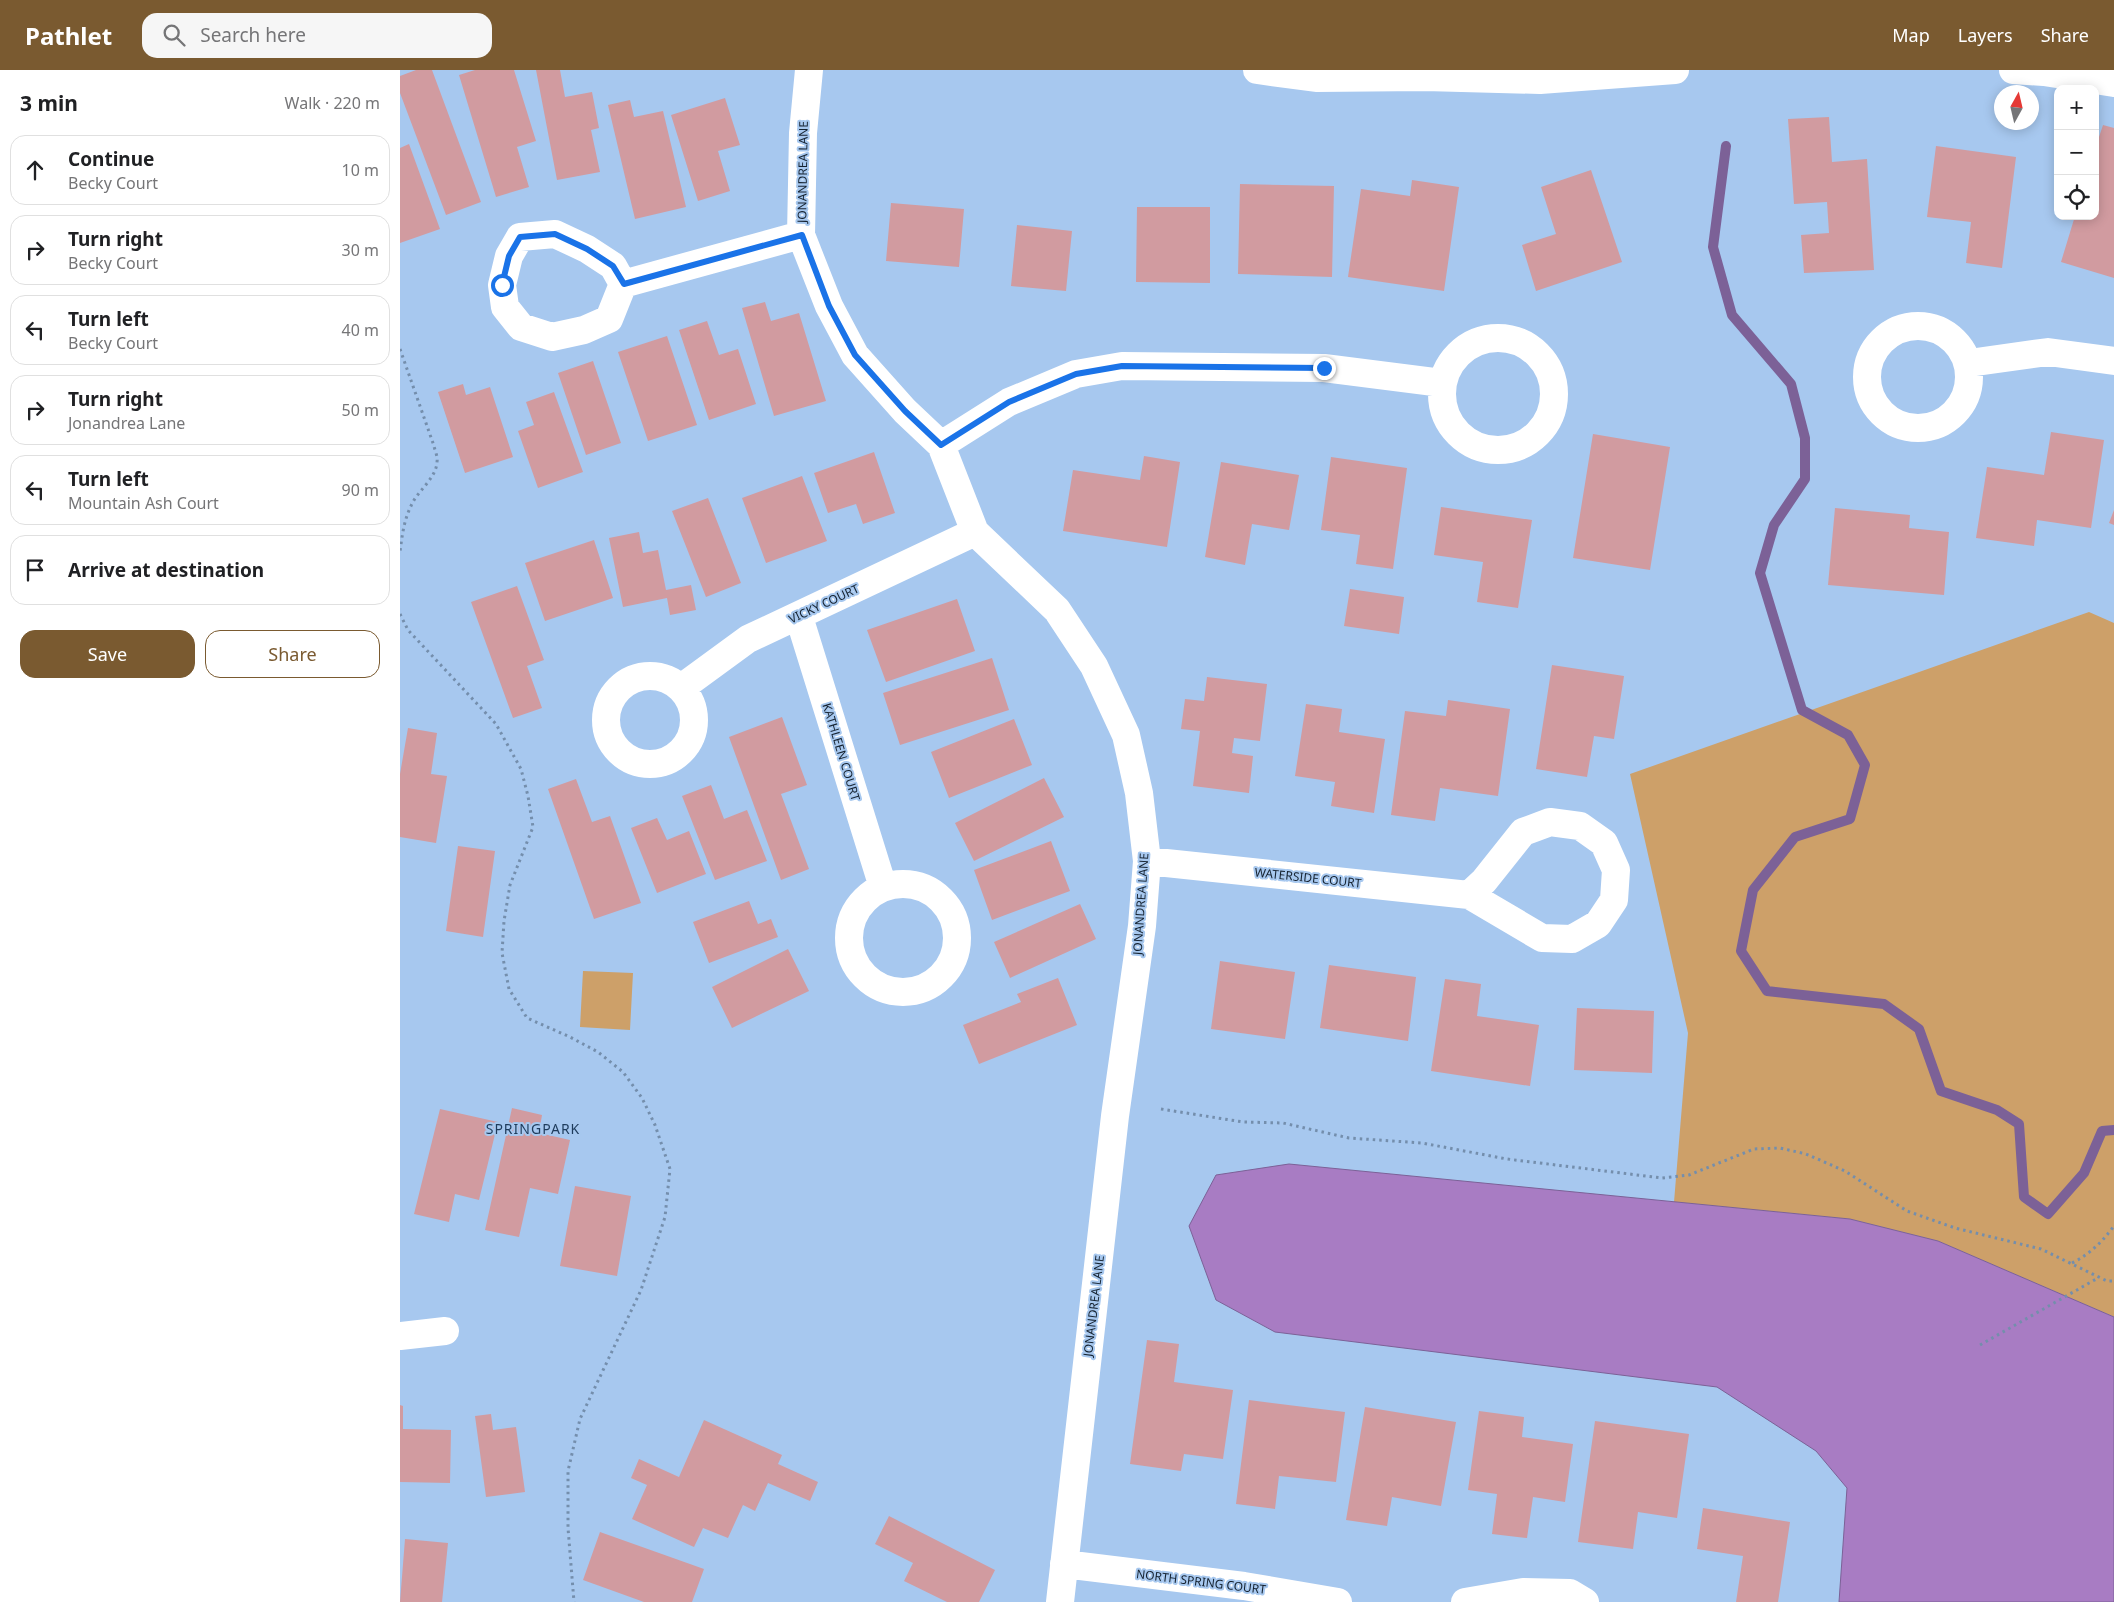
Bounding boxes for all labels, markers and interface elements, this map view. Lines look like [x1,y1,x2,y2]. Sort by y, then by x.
search box [142,13,492,58]
text: Pathlet [25,19,112,52]
icon: search [160,21,188,49]
text: Search here [200,22,306,48]
text: Map [1892,23,1930,47]
text: Layers [1958,23,2013,47]
text: Share [2041,23,2089,47]
north arrow [1994,85,2039,130]
map controls [2054,85,2099,220]
button: + [2054,85,2099,130]
text: 3 min [20,89,78,117]
text: Walk · 220 m [285,92,380,114]
street label: JONANDREA LANE [793,121,812,224]
button: − [2054,130,2099,175]
text: Continue [68,146,154,172]
icon: ahead [21,156,49,184]
text: 10 m [342,159,379,181]
text: Becky Court [68,172,158,194]
button: locate [2054,175,2099,220]
text: Turn right [68,226,163,252]
icon: right [21,236,49,264]
text: 30 m [342,239,379,261]
text: Becky Court [68,252,158,274]
route start [491,274,514,297]
text: Turn left [68,306,149,332]
icon: left [21,316,49,344]
text: 40 m [342,319,379,341]
text: Becky Court [68,332,158,354]
route end [1313,357,1336,380]
text: Turn right [68,386,163,412]
icon: right [21,396,49,424]
text: 50 m [342,399,379,421]
text: Jonandrea Lane [68,412,185,434]
text: Turn left [68,466,149,492]
icon: left [21,476,49,504]
text: 90 m [342,479,379,501]
text: Mountain Ash Court [68,492,219,514]
icon: arrive [21,556,49,584]
text: Arrive at destination [68,557,264,583]
street label: VICKY COURT [786,580,862,627]
button: Save [20,630,195,678]
button: Share [205,630,380,678]
street label: KATHLEEN COURT [819,701,865,803]
street label: JONANDREA LANE [1128,852,1153,956]
street label: WATERSIDE COURT [1254,863,1363,892]
district label: SPRINGPARK [486,1119,580,1138]
street label: JONANDREA LANE [1079,1254,1108,1359]
street label: NORTH SPRING COURT [1135,1565,1267,1598]

